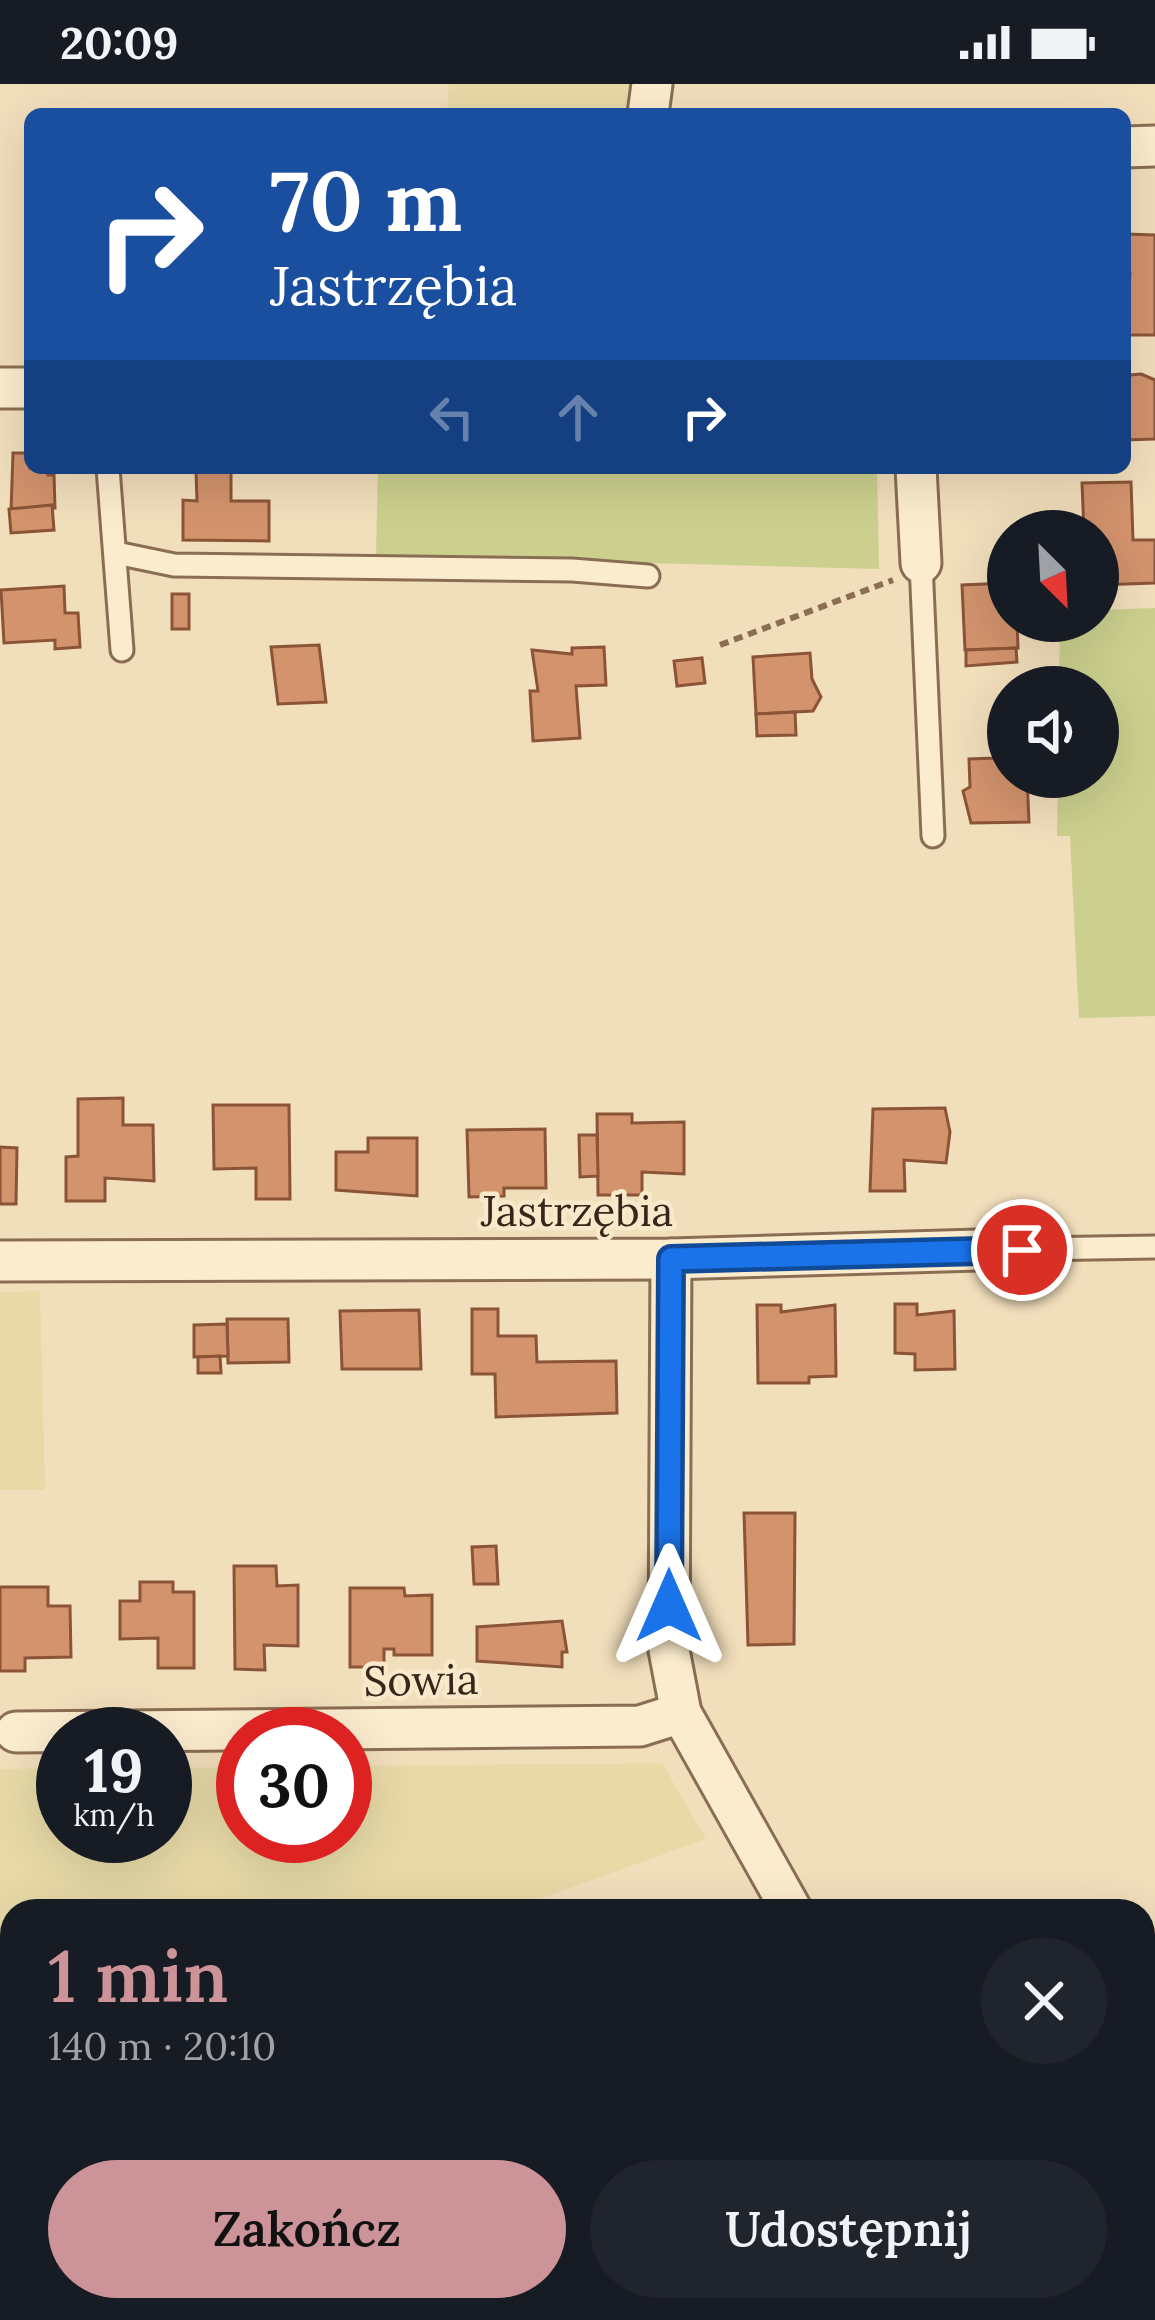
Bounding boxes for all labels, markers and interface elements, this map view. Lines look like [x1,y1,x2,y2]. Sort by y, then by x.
text: 20:09 [60,14,178,71]
text: 70 m [270,146,462,254]
icon: right [72,156,228,312]
text: Jastrzębia [270,251,517,320]
icon: left [419,384,485,450]
icon: ahead [545,384,611,450]
icon: right [671,384,737,450]
north arrow [987,510,1119,642]
map controls [987,510,1119,798]
button: sound [987,666,1119,798]
street label: Jastrzębia [480,1184,673,1238]
pin [971,1199,1073,1301]
icon: arrive [989,1217,1055,1283]
position arrow [606,1543,732,1669]
street label: Sowia [363,1652,479,1708]
speed limit sign: 30 [216,1707,372,1863]
text: 19 [85,1732,143,1808]
text: km/h [73,1796,155,1834]
text: 1 min [48,1930,228,2022]
button: close [981,1938,1107,2064]
text: 140 m · 20:10 [48,2021,276,2071]
button: Zakończ [48,2160,566,2298]
button: Udostępnij [590,2160,1107,2298]

